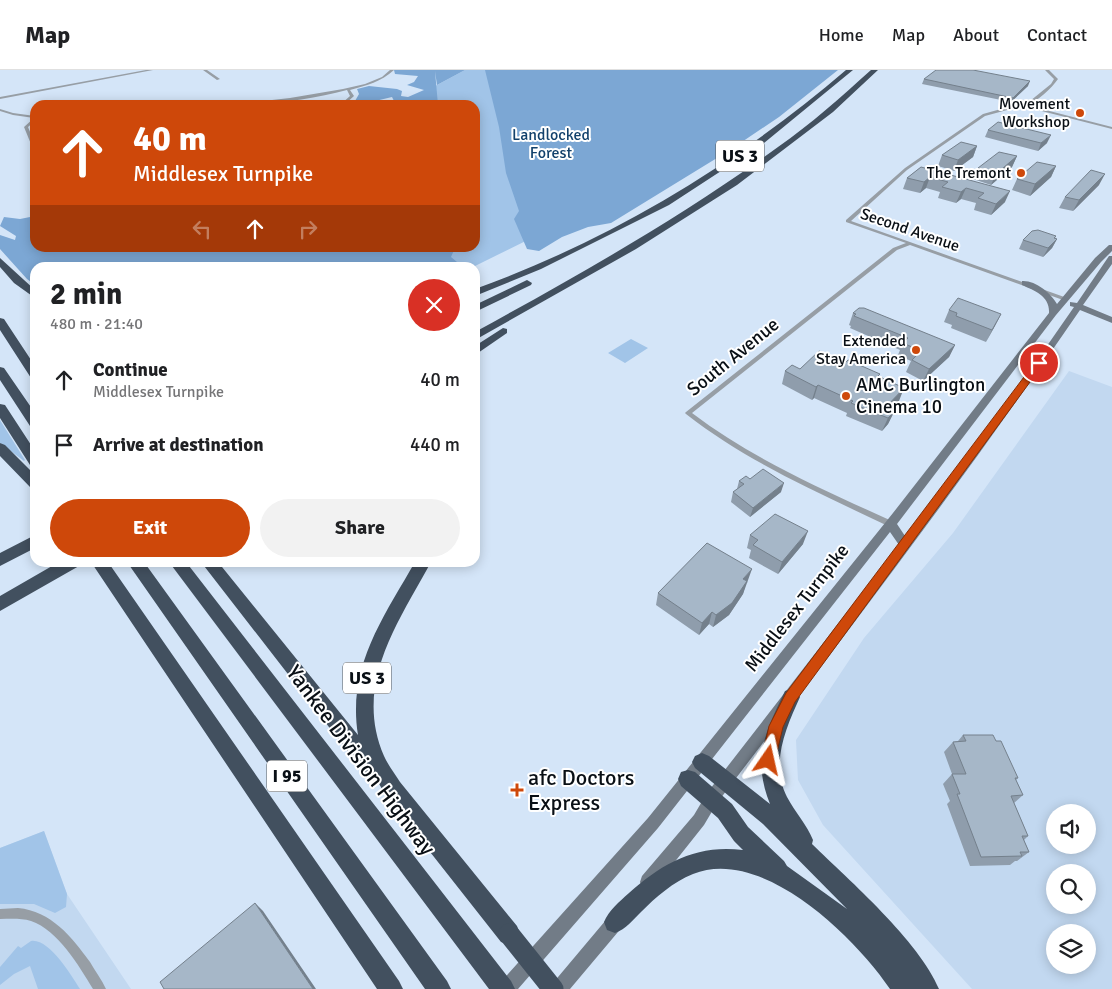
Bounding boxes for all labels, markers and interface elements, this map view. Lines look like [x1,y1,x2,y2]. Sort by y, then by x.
text: Map [25,20,70,50]
text: Home [819,24,864,46]
text: Map [892,24,925,46]
text: About [953,24,999,46]
text: Contact [1027,24,1087,46]
place label: Movement Workshop [999,94,1070,132]
marker: Movement Workshop [1074,107,1086,119]
text: 40 m [133,117,207,160]
icon: ahead [50,120,115,185]
park label: Landlocked Forest [512,125,590,163]
road number: US 3 [716,140,764,172]
text: Middlesex Turnpike [133,160,313,187]
place label: The Tremont [927,163,1011,183]
marker: The Tremont [1015,167,1027,179]
street label: Second Avenue [858,204,962,256]
icon: left [188,215,216,243]
icon: ahead [241,215,269,243]
icon: right [294,215,322,243]
text: 2 min [50,276,122,313]
button: close [408,279,460,331]
street label: South Avenue [682,313,784,401]
text: 480 m · 21:40 [50,314,143,334]
place label: Extended Stay America [816,331,906,369]
pin [1018,342,1060,384]
marker: Extended Stay America [910,344,922,356]
icon: arrive [1025,349,1053,377]
text: Continue [93,358,168,382]
icon: ahead [50,366,78,394]
text: 40 m [420,368,460,392]
place label: AMC Burlington Cinema 10 [856,373,985,419]
text: Middlesex Turnpike [93,382,224,402]
marker: AMC Burlington Cinema 10 [840,390,852,402]
icon: arrive [50,431,78,459]
text: Arrive at destination [93,433,264,457]
text: 440 m [410,433,460,457]
button: Exit [50,499,250,557]
button: Share [260,499,460,557]
street label: Middlesex Turnpike [740,539,854,677]
street label: Yankee Division Highway [281,660,442,861]
road number: US 3 [343,662,391,694]
position arrow [741,733,793,785]
road number: I 95 [267,760,307,791]
place label: afc Doctors Express [528,764,634,816]
marker: afc Doctors Express [510,783,524,797]
map controls [1046,804,1096,974]
button: sound [1046,804,1096,854]
button: search [1046,864,1096,914]
button: layers [1046,924,1096,974]

